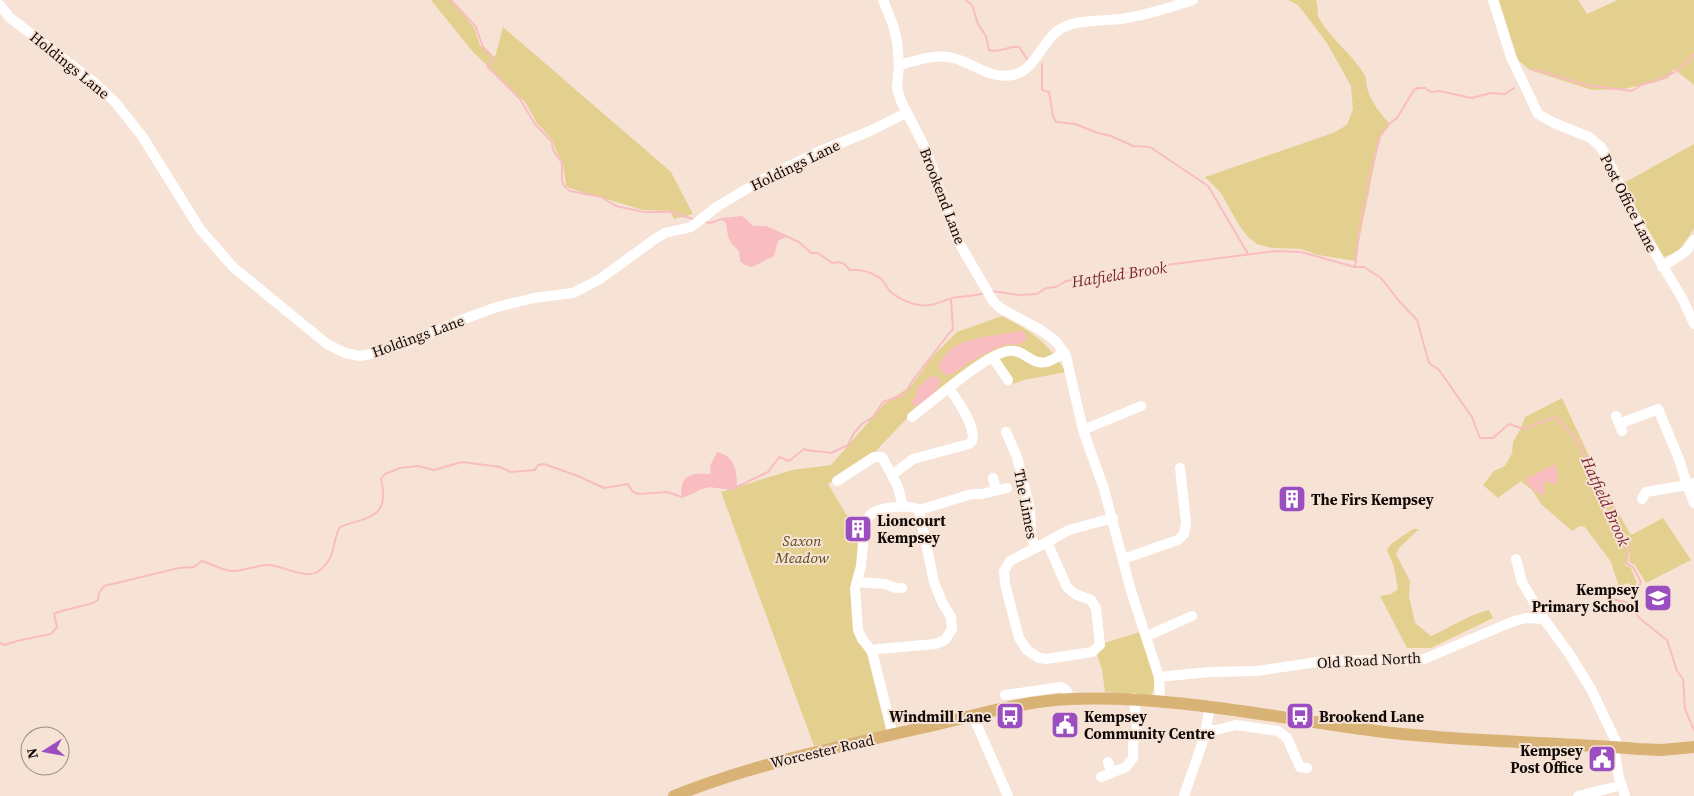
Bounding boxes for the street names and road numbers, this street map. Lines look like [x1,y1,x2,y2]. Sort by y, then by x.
street label: Holdings Lane [26,26,115,104]
street label: Holdings Lane [747,134,844,196]
street label: Brookend Lane [915,145,971,248]
street label: Post Office Lane [1595,150,1663,256]
street label: Holdings Lane [369,309,468,362]
street label: The Limes [1009,467,1043,541]
street label: Old Road North [1316,647,1422,673]
street label: Worcester Road [768,729,876,773]

